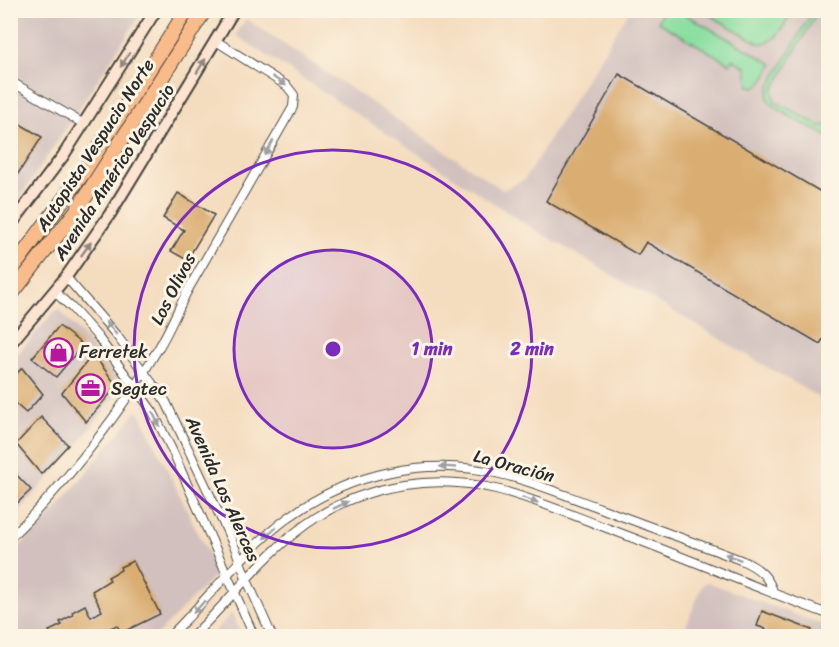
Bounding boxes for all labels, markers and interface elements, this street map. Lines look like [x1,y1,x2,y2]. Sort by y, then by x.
street label: Autopista Vespucio Norte [26,52,163,239]
one-way arrow [119,52,130,68]
one-way arrow [195,57,206,74]
one-way arrow [271,75,287,86]
street label: Avenida Américo Vespucio [44,77,183,268]
one-way arrow [265,139,275,156]
one-way arrow [80,241,92,257]
street label: Los Olivos [141,246,205,331]
one-way arrow [104,320,117,336]
text: 1 min [412,333,453,365]
text: 2 min [509,333,554,365]
shop icon: Ferretek [42,336,74,368]
place label: Ferretek [79,336,148,368]
centre of rings [323,339,343,359]
office icon: Segtec [74,373,106,405]
place label: Segtec [111,373,167,405]
street label: Avenida Los Alerces [176,410,270,568]
one-way arrow [151,411,161,428]
street label: La Oración [470,440,558,492]
one-way arrow [439,462,458,471]
one-way arrow [521,495,539,505]
one-way arrow [332,499,350,509]
one-way arrow [262,526,278,539]
one-way arrow [724,552,742,561]
one-way arrow [193,599,207,613]

